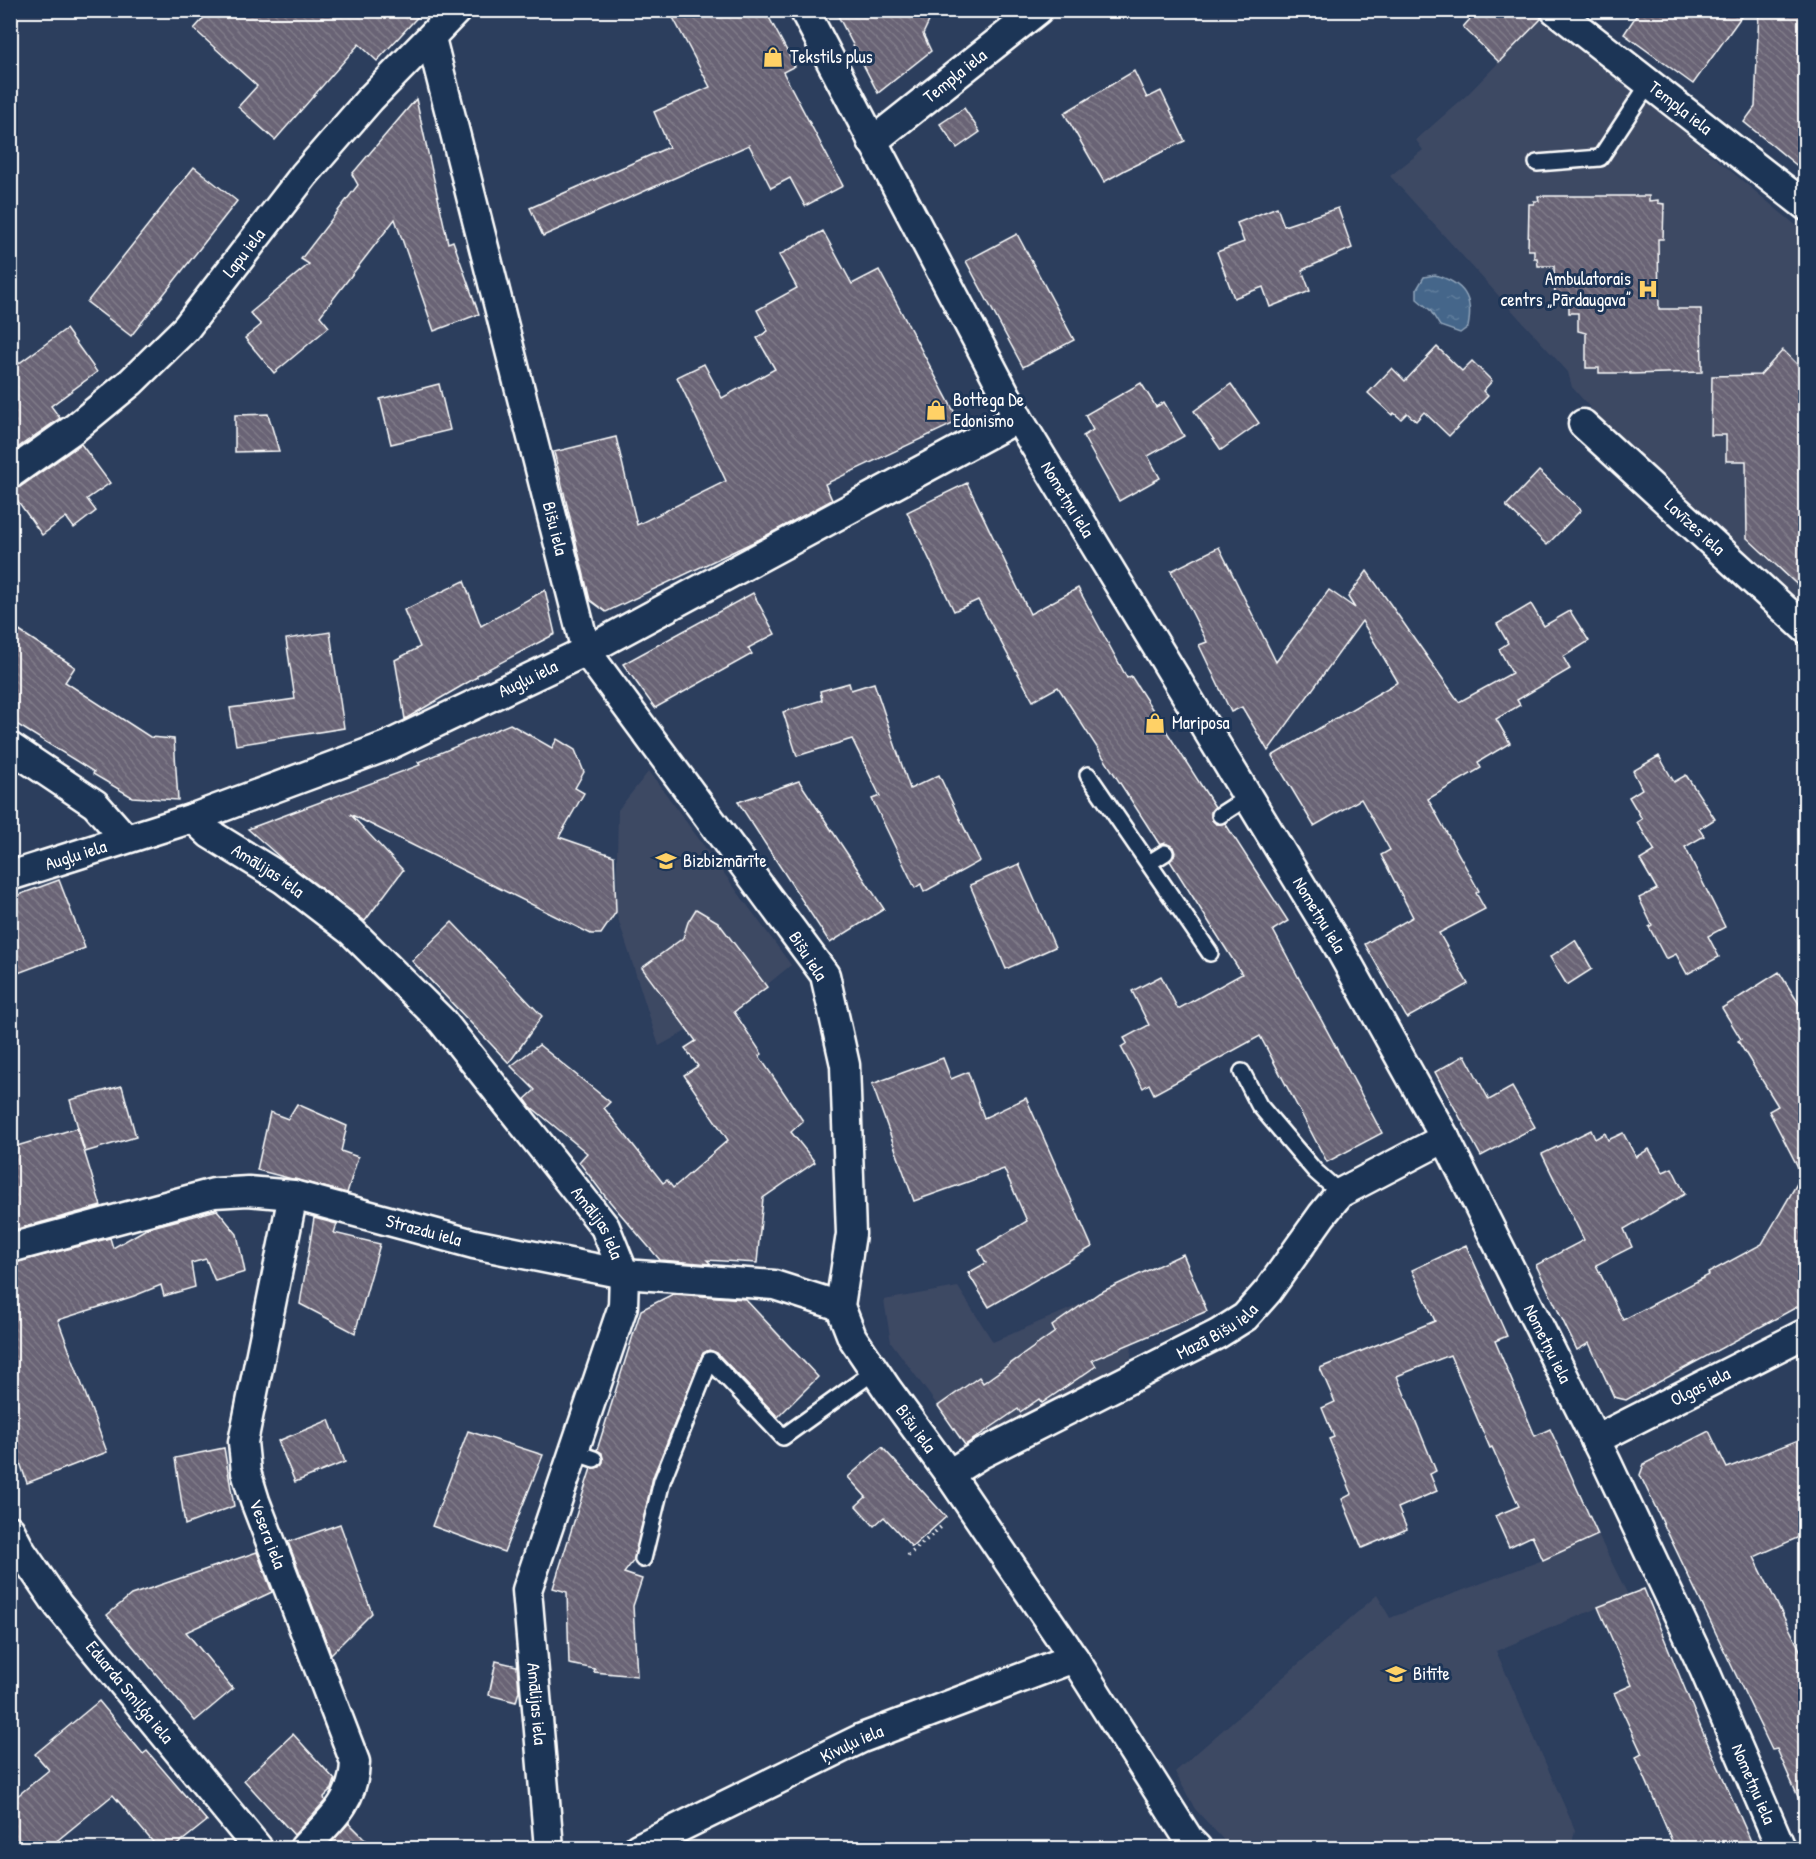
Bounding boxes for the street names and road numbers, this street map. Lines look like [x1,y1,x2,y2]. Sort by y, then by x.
street label: Tempļa iela [918,43,992,109]
street label: Tempļa iela [1644,75,1718,140]
street label: Lapu iela [217,223,270,282]
street label: Nometņu iela [1035,456,1101,542]
street label: Lavīzes iela [1660,492,1731,561]
street label: Bišu iela [537,499,574,558]
street label: Augļu iela [494,653,562,703]
street label: Augļu iela [42,833,110,876]
street label: Amālijas iela [227,837,310,903]
street label: Nometņu iela [1287,872,1353,957]
street label: Bišu iela [783,926,834,985]
street label: Amālijas iela [565,1181,630,1263]
street label: Strazdu iela [383,1208,465,1252]
street label: Mazā Bišu iela [1172,1298,1263,1365]
street label: Nometņu iela [1518,1300,1578,1387]
street label: Olgas iela [1666,1361,1734,1412]
street label: Bišu iela [890,1399,942,1458]
street label: Vesera iela [243,1496,293,1572]
street label: Eduarda Smiļģa iela [80,1635,180,1748]
street label: Amālijas iela [521,1662,553,1746]
street label: Ķivuļu iela [816,1718,887,1769]
street label: Nometņu iela [1726,1740,1782,1828]

